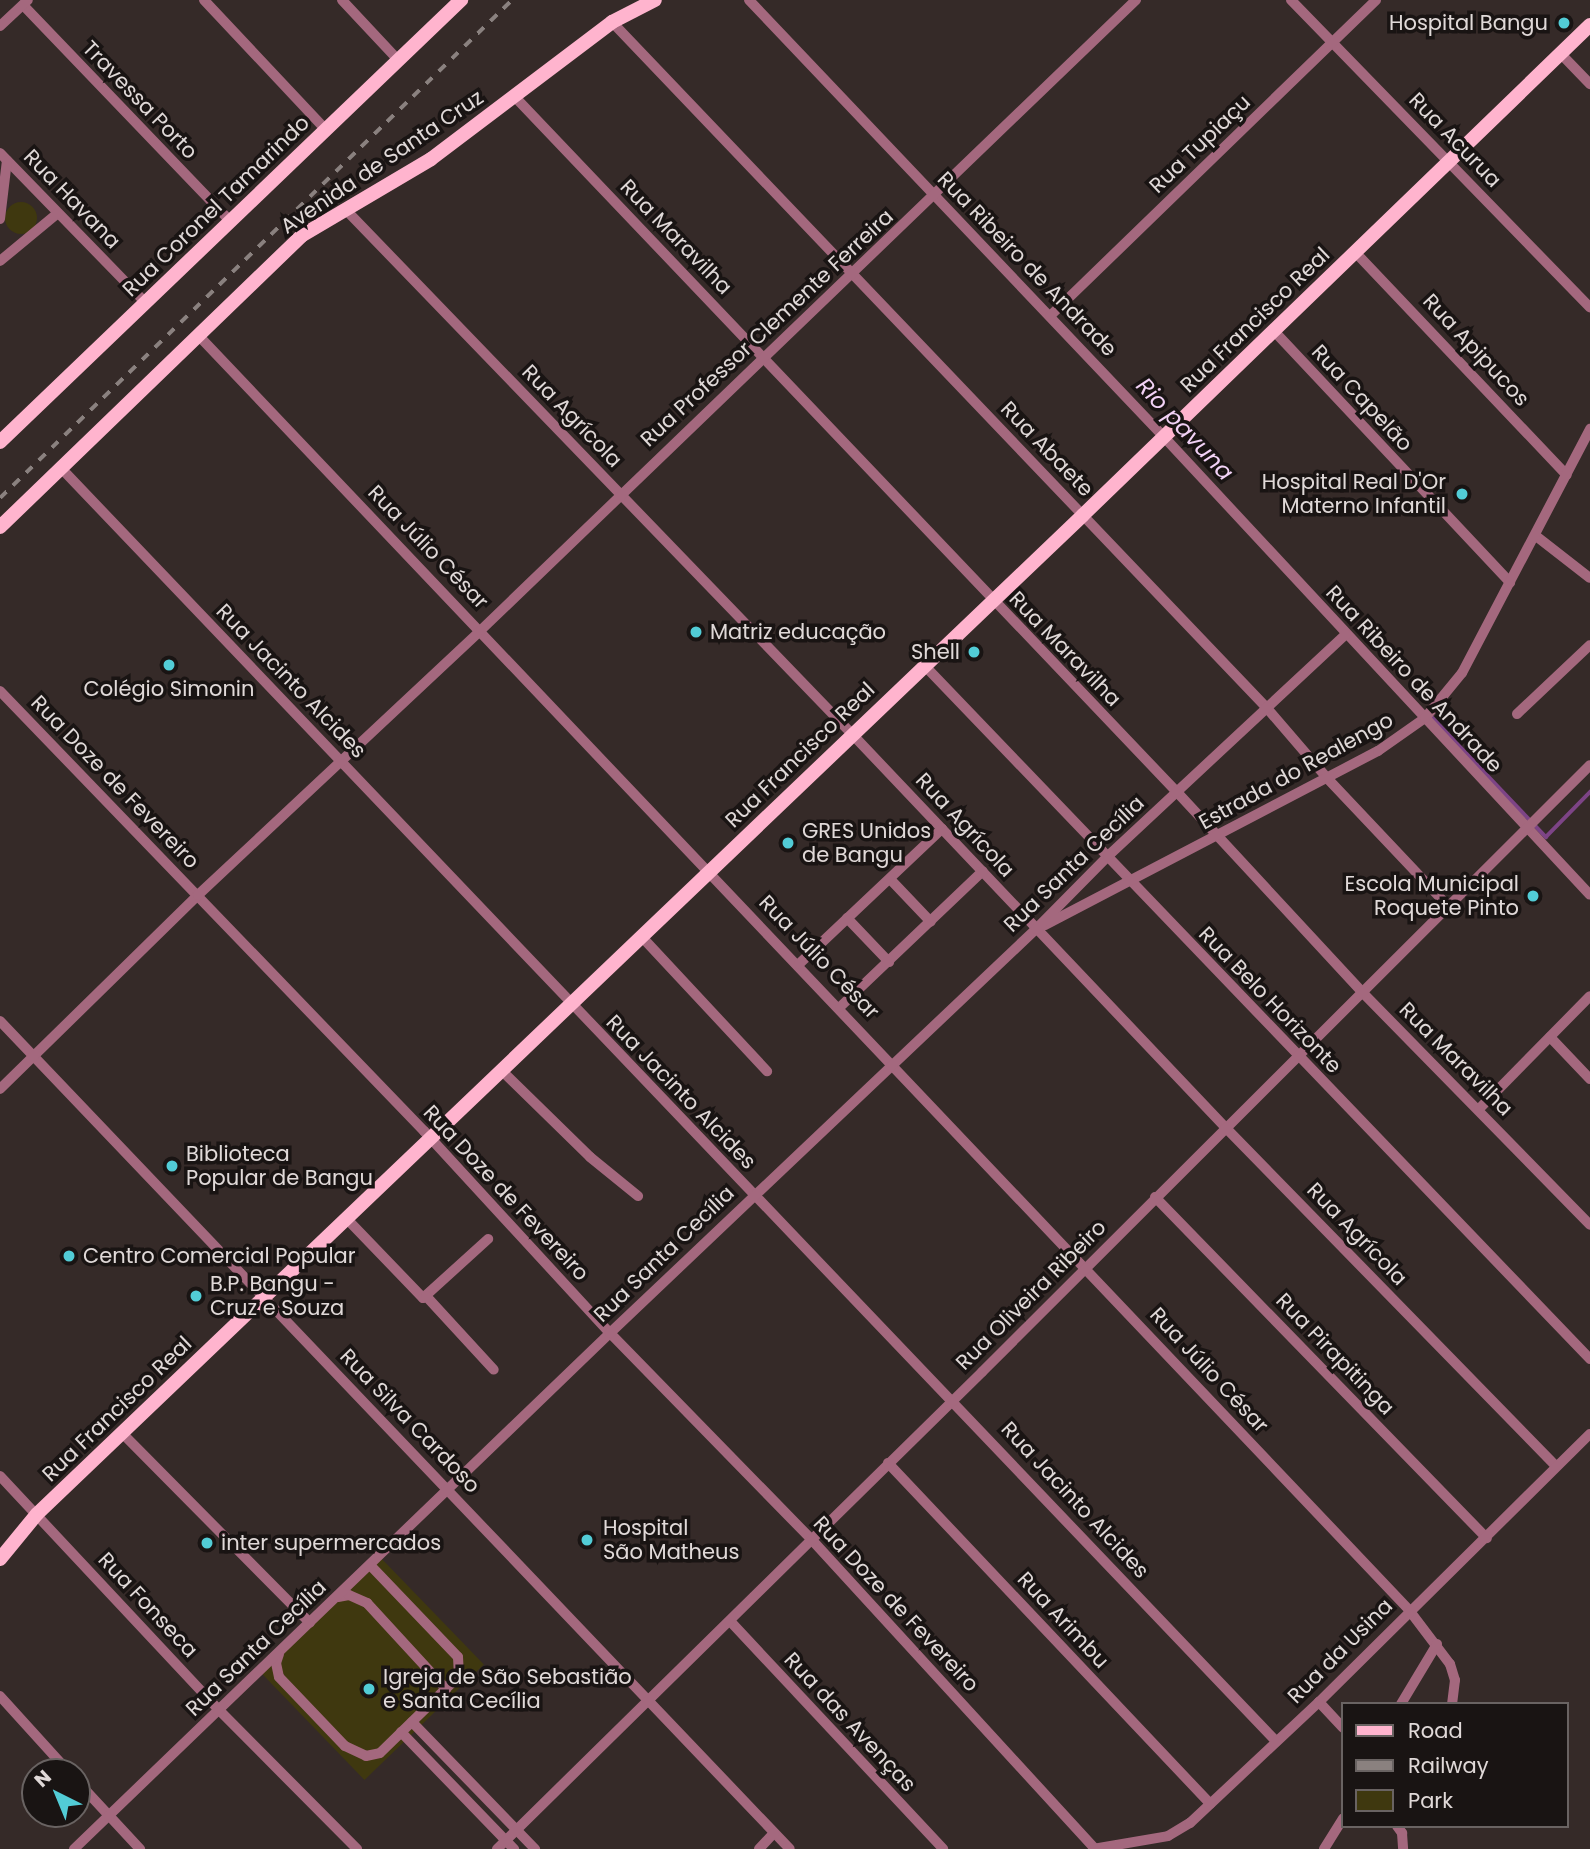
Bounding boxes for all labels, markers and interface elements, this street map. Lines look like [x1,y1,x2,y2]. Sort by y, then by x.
place label: Hospital Bangu [1389,10,1548,36]
marker: Hospital Bangu [1554,13,1574,33]
street label: Travessa Porto [77,36,203,164]
street label: Avenida de Santa Cruz [276,85,488,239]
street label: Rua Acurua [1404,87,1506,193]
street label: Rua Tupiaçu [1144,90,1256,198]
street label: Rua Coronel Tamarindo [117,110,315,302]
street label: Rua Havana [18,144,126,254]
street label: Rua Ribeiro de Andrade [932,166,1122,362]
street label: Rua Maravilha [615,174,737,300]
street label: Rua Professor Clemente Ferreira [635,204,899,452]
street label: Rua Francisco Real [1175,242,1335,398]
street label: Rua Apipucos [1418,289,1534,411]
street label: Rua Capelão [1306,340,1418,456]
street label: Rua Agrícola [517,359,627,473]
water label: Rio pavuna [1131,372,1239,486]
street label: Rua Abaete [995,396,1099,502]
place label: Hospital Real D'Or Materno Infantil [1262,469,1446,519]
street label: Rua Júlio César [363,480,493,614]
marker: Hospital Real D'Or Materno Infantil [1452,484,1472,504]
street label: Rua Ribeiro de Andrade [1321,580,1507,778]
street label: Rua Maravilha [1004,586,1126,712]
street label: Rua Jacinto Alcides [211,599,371,763]
place label: Matriz educação [710,619,886,645]
marker: Matriz educação [688,624,704,640]
place label: Shell [911,639,960,665]
marker: Shell [966,644,982,660]
marker: Colégio Simonin [161,657,177,673]
place label: Colégio Simonin [84,676,254,702]
street label: Rua Francisco Real [720,677,880,833]
street label: Rua Doze de Fevereiro [26,690,204,874]
street label: Estrada do Realengo [1195,707,1397,835]
street label: Rua Agrícola [910,768,1020,882]
street label: Rua Santa Cecília [999,791,1149,937]
place label: GRES Unidos de Bangu [802,818,931,868]
marker: GRES Unidos de Bangu [780,835,796,851]
place label: Escola Municipal Roquete Pinto [1345,871,1519,921]
marker: Escola Municipal Roquete Pinto [1525,888,1541,904]
street label: Rua Júlio César [754,890,884,1024]
street label: Rua Belo Horizonte [1193,921,1347,1079]
street label: Rua Maravilha [1394,997,1518,1121]
street label: Rua Jacinto Alcides [601,1010,761,1174]
street label: Rua Doze de Fevereiro [418,1100,594,1286]
place label: Biblioteca Popular de Bangu [186,1141,373,1191]
marker: Biblioteca Popular de Bangu [164,1158,180,1174]
street label: Rua Agrícola [1302,1177,1412,1291]
street label: Rua Santa Cecília [589,1181,739,1327]
street label: Rua Oliveira Ribeiro [951,1215,1111,1375]
place label: Centro Comercial Popular [83,1243,356,1269]
marker: Centro Comercial Popular [61,1248,77,1264]
place label: B.P. Bangu - Cruz e Souza [210,1271,344,1321]
marker: B.P. Bangu - Cruz e Souza [188,1288,204,1304]
street label: Rua Pirapitinga [1271,1288,1399,1420]
street label: Rua Júlio César [1144,1302,1274,1438]
street label: Rua Francisco Real [37,1331,197,1487]
street label: Rua Silva Cardoso [335,1344,485,1498]
street label: Rua Jacinto Alcides [996,1417,1154,1583]
street label: Rua Doze de Fevereiro [808,1511,984,1697]
place label: Hospital São Matheus [603,1515,739,1565]
place label: inter supermercados [221,1530,441,1556]
marker: Hospital São Matheus [577,1530,597,1550]
marker: inter supermercados [199,1535,215,1551]
street label: Rua Fonseca [93,1547,203,1663]
street label: Rua Arimbu [1012,1567,1114,1673]
street label: Rua Santa Cecília [181,1575,331,1721]
street label: Rua da Usina [1282,1593,1398,1709]
street label: Rua das Avenças [779,1647,921,1797]
place label: Igreja de São Sebastião e Santa Cecília [383,1664,632,1714]
marker: Igreja de São Sebastião e Santa Cecília [361,1681,377,1697]
legend [1342,1702,1569,1828]
text: Road [1408,1716,1463,1745]
text: Railway [1408,1751,1489,1780]
north arrow [21,1758,91,1828]
text: N [28,1764,57,1793]
text: Park [1408,1786,1453,1815]

